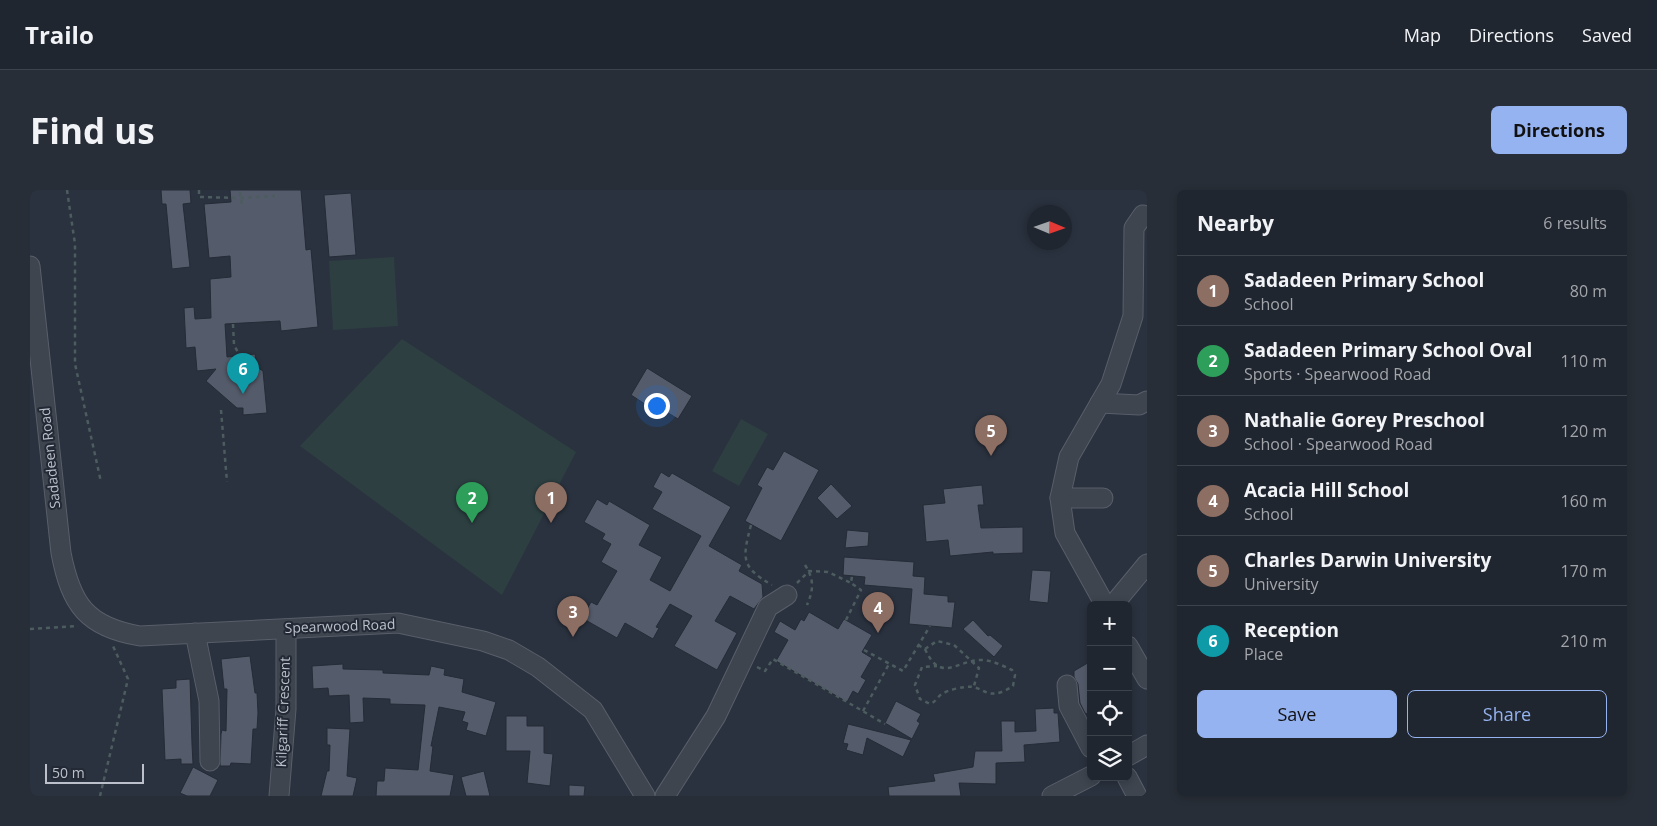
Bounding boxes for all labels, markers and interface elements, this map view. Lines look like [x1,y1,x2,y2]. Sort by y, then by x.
text: Trailo [25,18,94,51]
text: Map [1404,23,1441,47]
text: Directions [1469,23,1554,47]
text: Saved [1582,23,1632,47]
button: Directions [1491,106,1627,154]
text: Find us [30,107,155,154]
north arrow [1027,205,1072,250]
text: Nearby [1197,209,1274,237]
text: 6 results [1543,212,1607,234]
text: Sadadeen Primary School [1244,267,1484,293]
text: 1 [1208,280,1218,302]
text: 80 m [1570,280,1607,302]
text: School [1244,293,1294,315]
text: Sadadeen Primary School Oval [1244,337,1532,363]
text: 2 [1208,350,1218,372]
text: 110 m [1561,350,1607,372]
pin: 6 [227,353,259,394]
text: Sports · Spearwood Road [1244,363,1431,385]
your location [644,393,670,419]
street label: Sadadeen Road [35,406,64,510]
text: Nathalie Gorey Preschool [1244,407,1485,433]
pin: 5 [975,415,1007,456]
text: 3 [1208,420,1218,442]
text: 120 m [1561,420,1607,442]
text: School · Spearwood Road [1244,433,1433,455]
text: Acacia Hill School [1244,477,1409,503]
pin: 2 [456,482,488,523]
pin: 1 [535,482,567,523]
text: 4 [1208,490,1218,512]
text: 160 m [1561,490,1607,512]
text: School [1244,503,1294,525]
text: Charles Darwin University [1244,547,1491,573]
text: 5 [1208,560,1218,582]
text: 170 m [1561,560,1607,582]
text: University [1244,573,1318,595]
pin: 4 [862,592,894,633]
pin: 3 [557,596,589,637]
map controls [1087,601,1132,781]
button: + [1087,601,1132,646]
street label: Spearwood Road [284,614,396,637]
text: Reception [1244,617,1339,643]
text: 6 [1208,630,1218,652]
text: 210 m [1561,630,1607,652]
text: Place [1244,643,1283,665]
button: − [1087,646,1132,691]
street label: Kilgariff Crescent [271,656,294,768]
button: Save [1197,690,1397,738]
button: Share [1407,690,1607,738]
button: locate [1087,691,1132,736]
button: layers [1087,736,1132,781]
scale bar [45,761,144,784]
text: 50 m [52,763,85,782]

